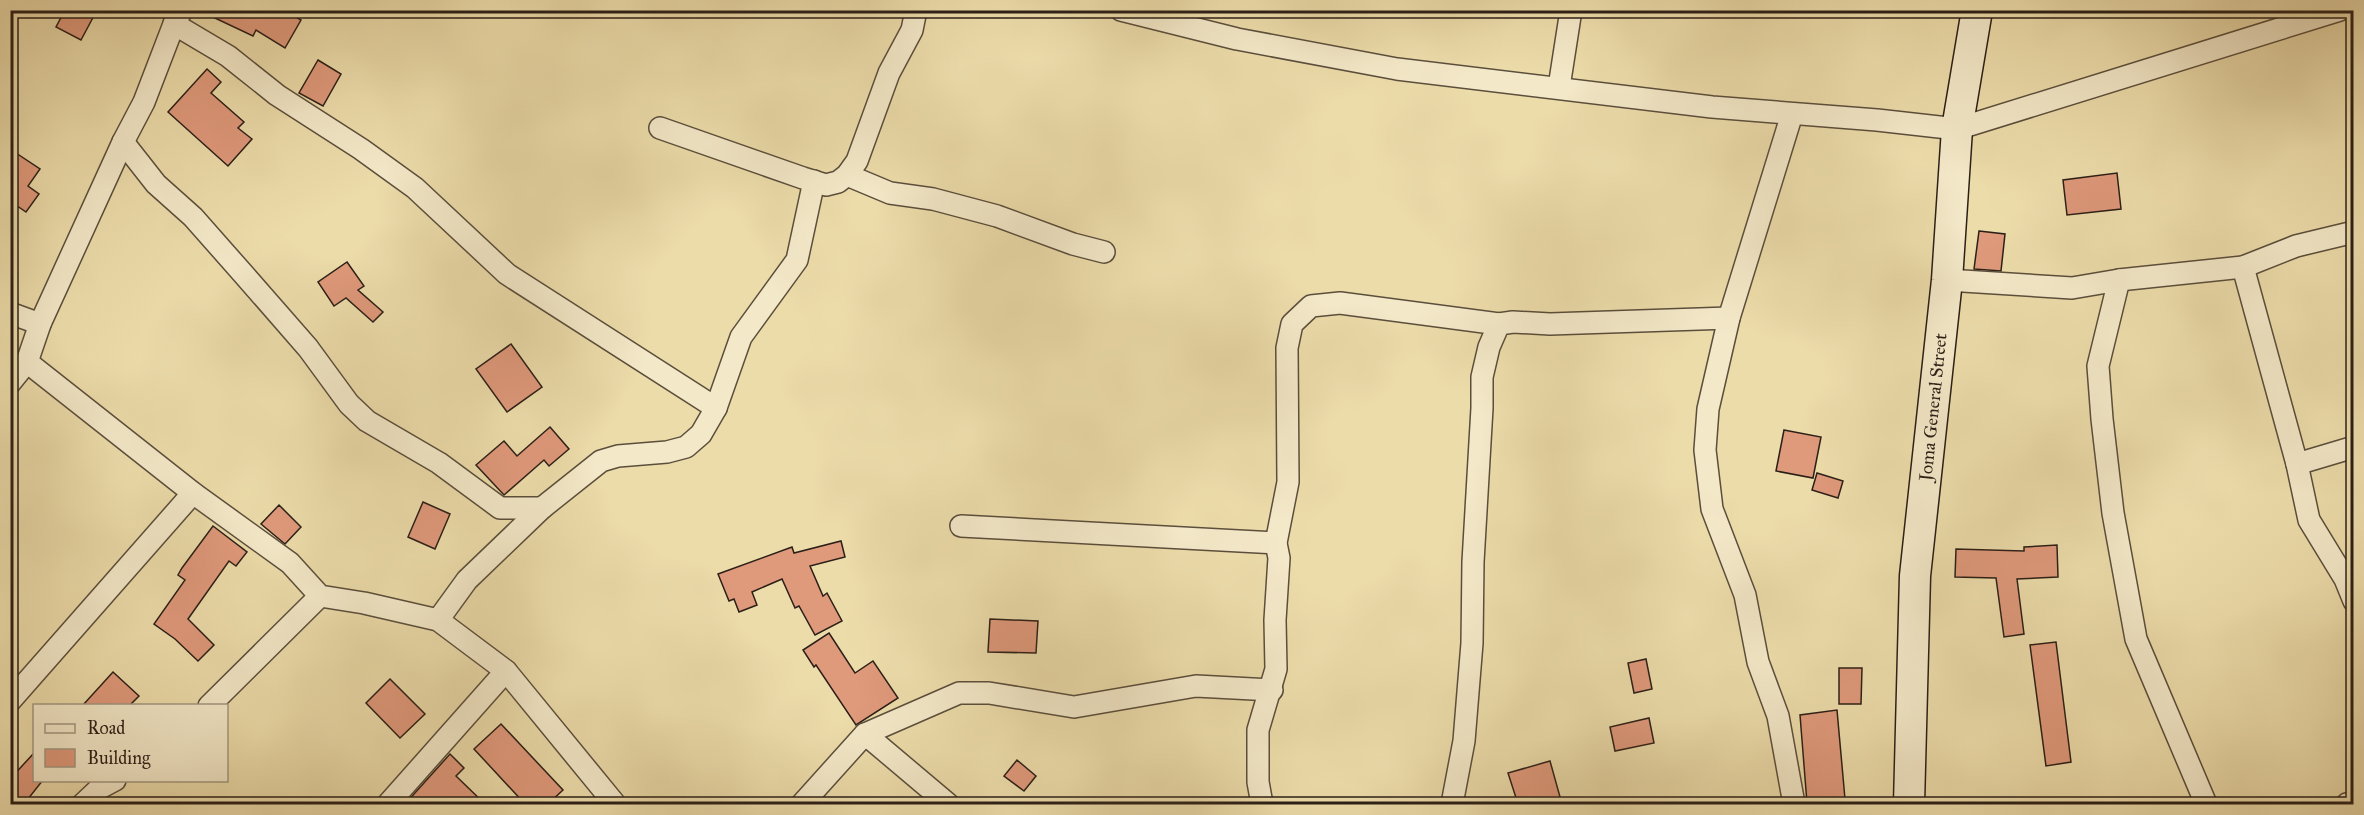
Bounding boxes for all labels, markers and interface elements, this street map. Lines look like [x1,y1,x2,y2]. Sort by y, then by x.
street label: Joma General Street [1914,331,1953,484]
legend [33,704,228,782]
text: Road [87,717,125,739]
text: Building [87,747,151,770]

